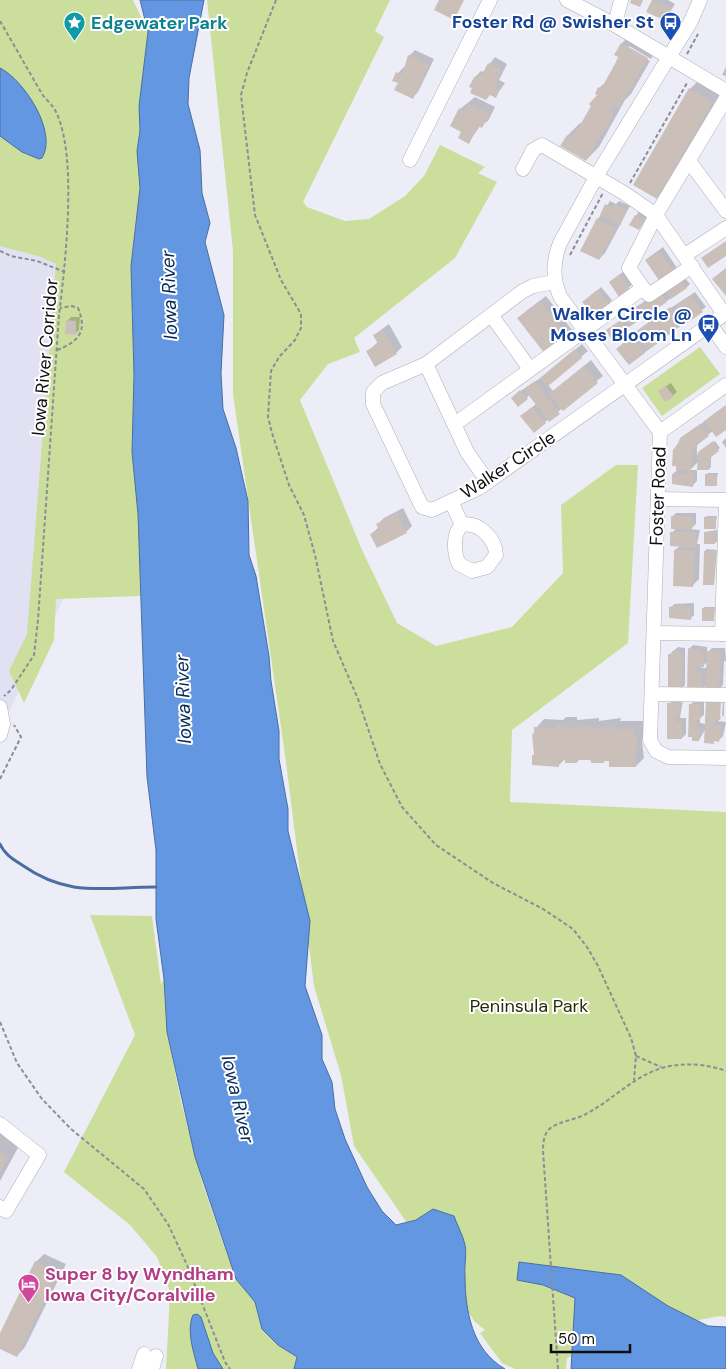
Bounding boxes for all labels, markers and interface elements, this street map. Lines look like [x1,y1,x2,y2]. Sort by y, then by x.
place label: Foster Rd @ Swisher St [452,10,654,34]
bus stop icon: Foster Rd @ Swisher St [658,10,682,41]
place icon: Edgewater Park [63,11,87,42]
place label: Edgewater Park [91,11,228,35]
water label: Iowa River [155,249,183,340]
street label: Iowa River Corridor [26,277,64,437]
place label: Walker Circle @ Moses Bloom Ln [550,302,692,347]
bus stop icon: Walker Circle @ Moses Bloom Ln [696,312,720,343]
street label: Walker Circle [456,425,560,505]
street label: Foster Road [644,446,672,546]
water label: Iowa River [169,653,197,744]
park label: Peninsula Park [470,994,588,1018]
water label: Iowa River [216,1053,260,1146]
place label: Super 8 by Wyndham Iowa City/Coralville [45,1262,234,1307]
hotel icon: Super 8 by Wyndham Iowa City/Coralville [17,1272,41,1303]
scale bar [551,1322,630,1354]
text: 50 m [558,1329,595,1349]

